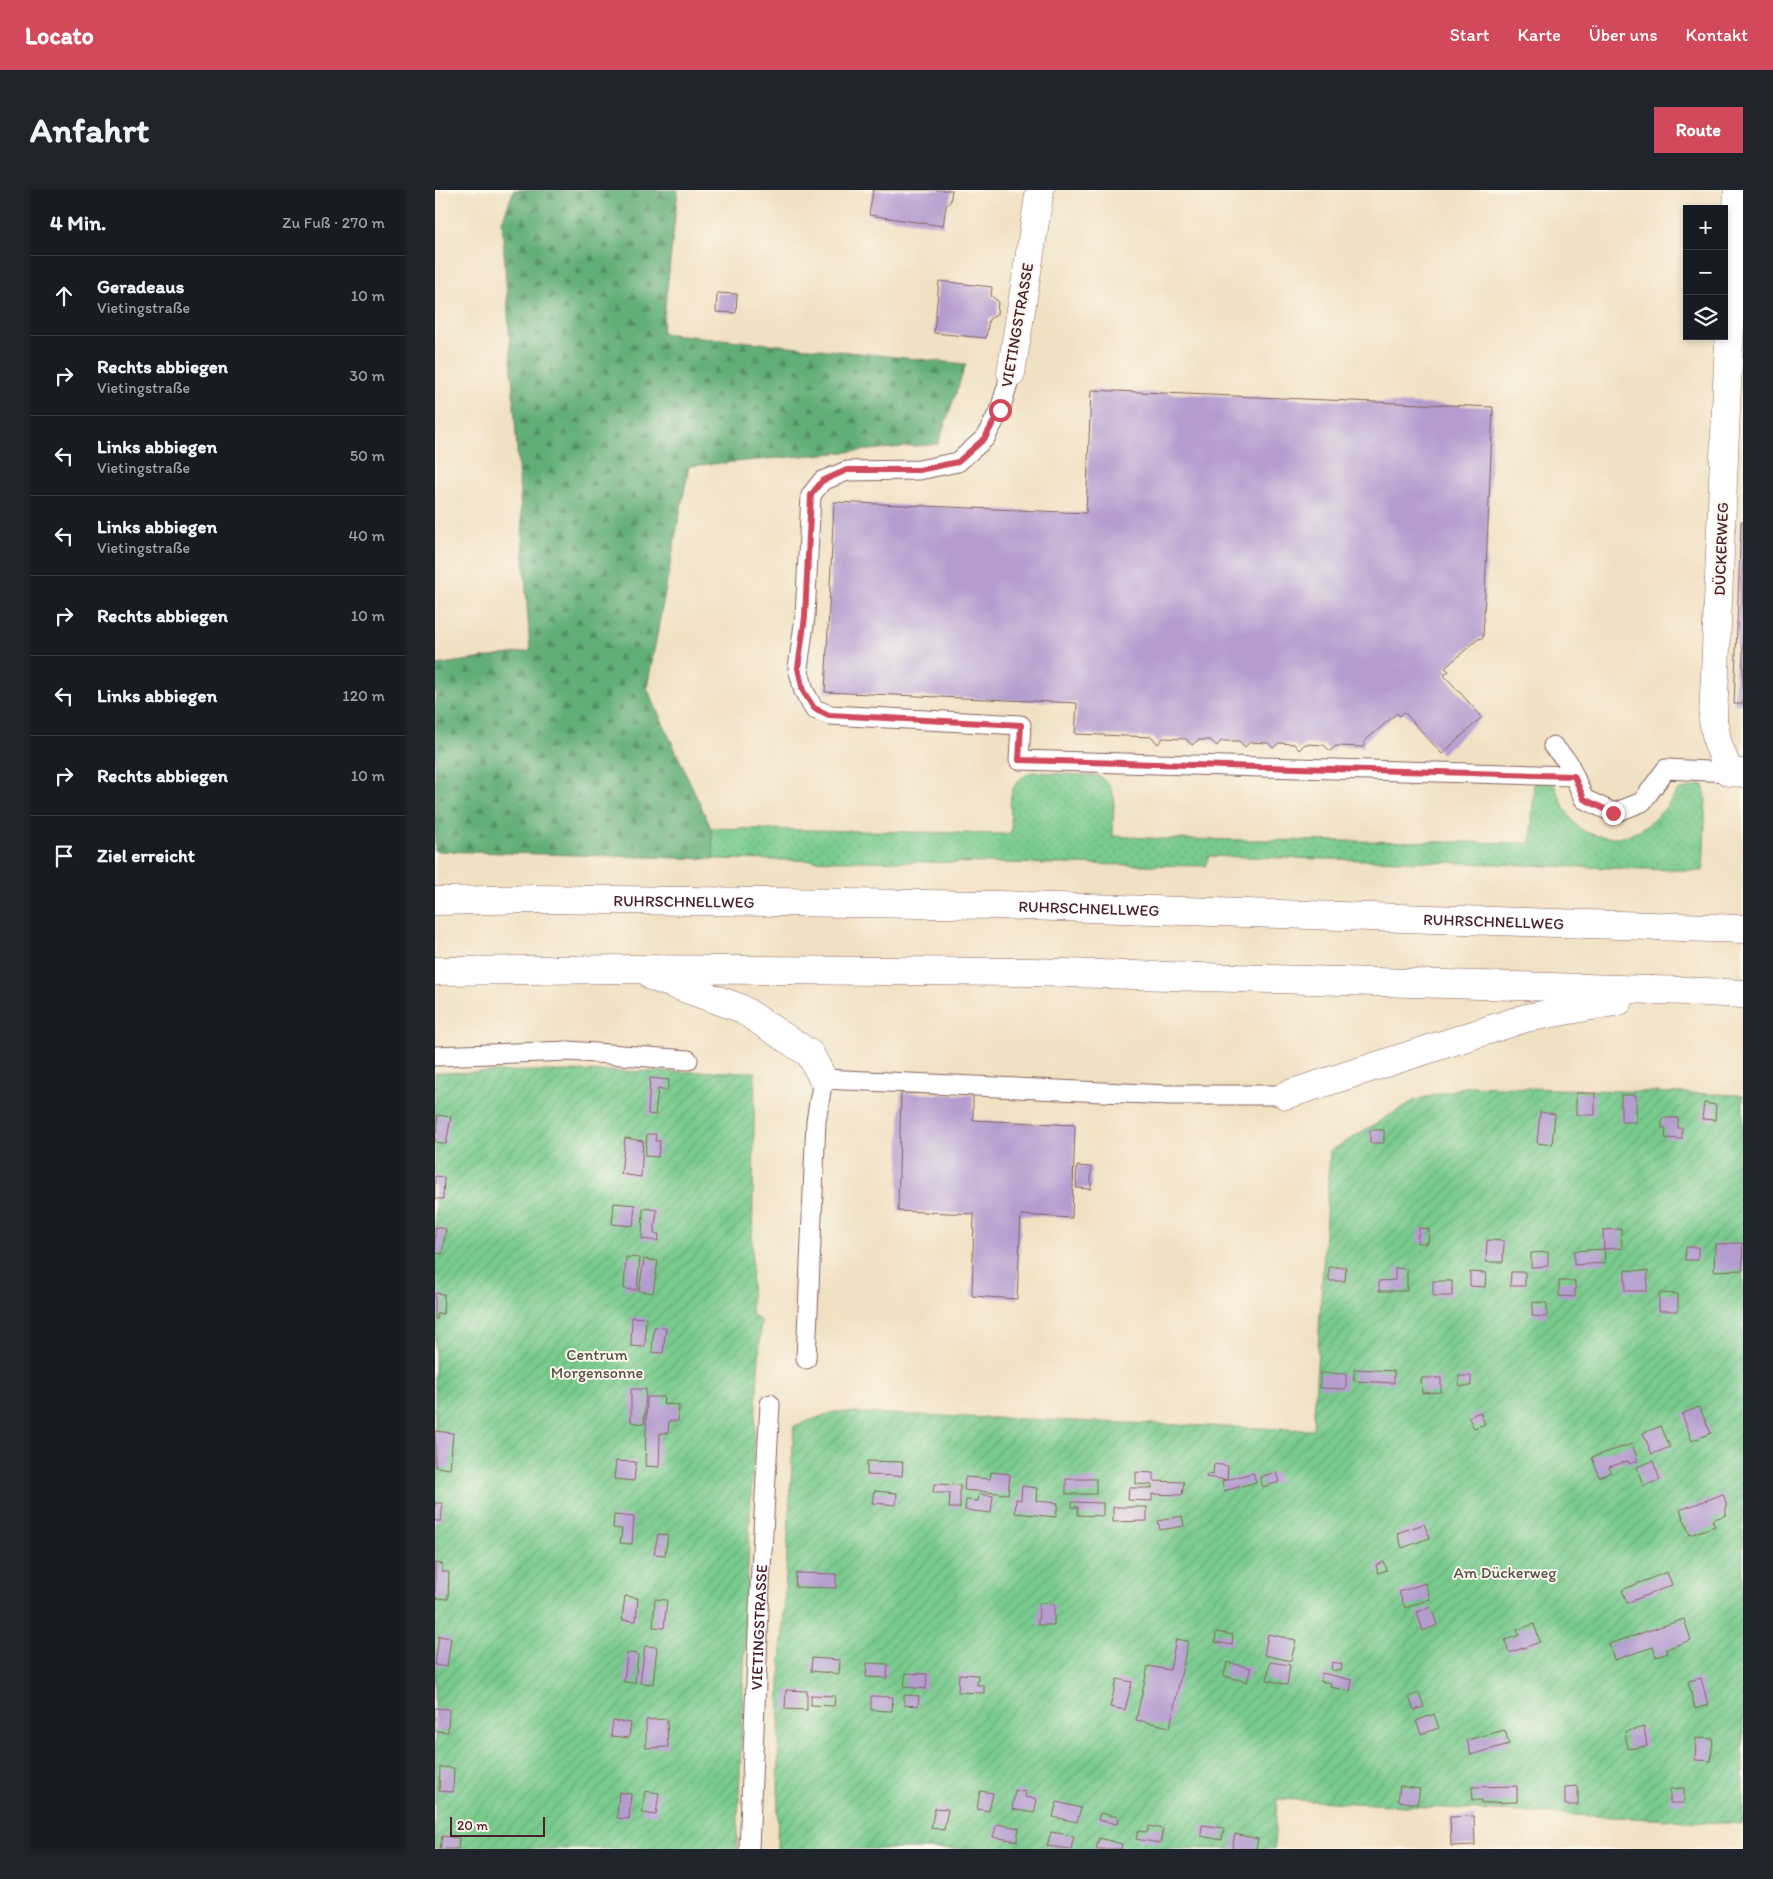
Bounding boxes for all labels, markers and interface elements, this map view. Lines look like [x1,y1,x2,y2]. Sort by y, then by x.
text: Locato [25,21,94,50]
text: Start [1450,24,1489,46]
text: Karte [1517,24,1561,46]
text: Über uns [1589,24,1658,46]
text: Kontakt [1686,24,1748,46]
button: Route [1654,107,1743,153]
text: Anfahrt [30,109,149,151]
map controls [1683,205,1728,340]
button: + [1683,205,1728,250]
text: 4 Min. [50,210,106,235]
text: Zu Fuß · 270 m [282,213,385,232]
button: − [1683,250,1728,295]
street label: VIETINGSTRASSE [997,261,1037,389]
text: Geradeaus [97,275,184,298]
icon: ahead [50,282,78,310]
text: 10 m [351,286,385,305]
button: layers [1683,295,1728,340]
text: Vietingstraße [97,298,190,317]
text: Rechts abbiegen [97,355,228,378]
icon: right [50,362,78,390]
text: 30 m [349,366,385,385]
text: Vietingstraße [97,378,190,397]
route start [989,399,1012,422]
text: Links abbiegen [97,435,217,458]
icon: left [50,442,78,470]
text: 50 m [350,446,385,465]
text: Vietingstraße [97,458,190,477]
street label: DÜCKERWEG [1710,502,1732,596]
text: Links abbiegen [97,515,217,538]
icon: left [50,522,78,550]
text: 40 m [348,526,385,545]
text: Vietingstraße [97,538,190,557]
icon: right [50,602,78,630]
text: Rechts abbiegen [97,604,228,627]
text: 10 m [351,606,385,625]
icon: left [50,682,78,710]
text: Links abbiegen [97,684,217,707]
text: 120 m [342,686,385,705]
icon: right [50,762,78,790]
text: Rechts abbiegen [97,764,228,787]
text: 10 m [351,766,385,785]
route end [1602,802,1625,825]
icon: arrive [50,842,78,870]
text: Ziel erreicht [97,844,195,867]
street label: RUHRSCHNELLWEG [613,891,755,911]
street label: RUHRSCHNELLWEG [1018,896,1160,920]
street label: RUHRSCHNELLWEG [1423,909,1565,933]
park label: Centrum Morgensonne [551,1345,643,1382]
park label: Am Dückerweg [1454,1563,1557,1582]
street label: VIETINGSTRASSE [746,1564,771,1691]
scale bar [450,1814,545,1837]
text: 20 m [457,1817,488,1834]

